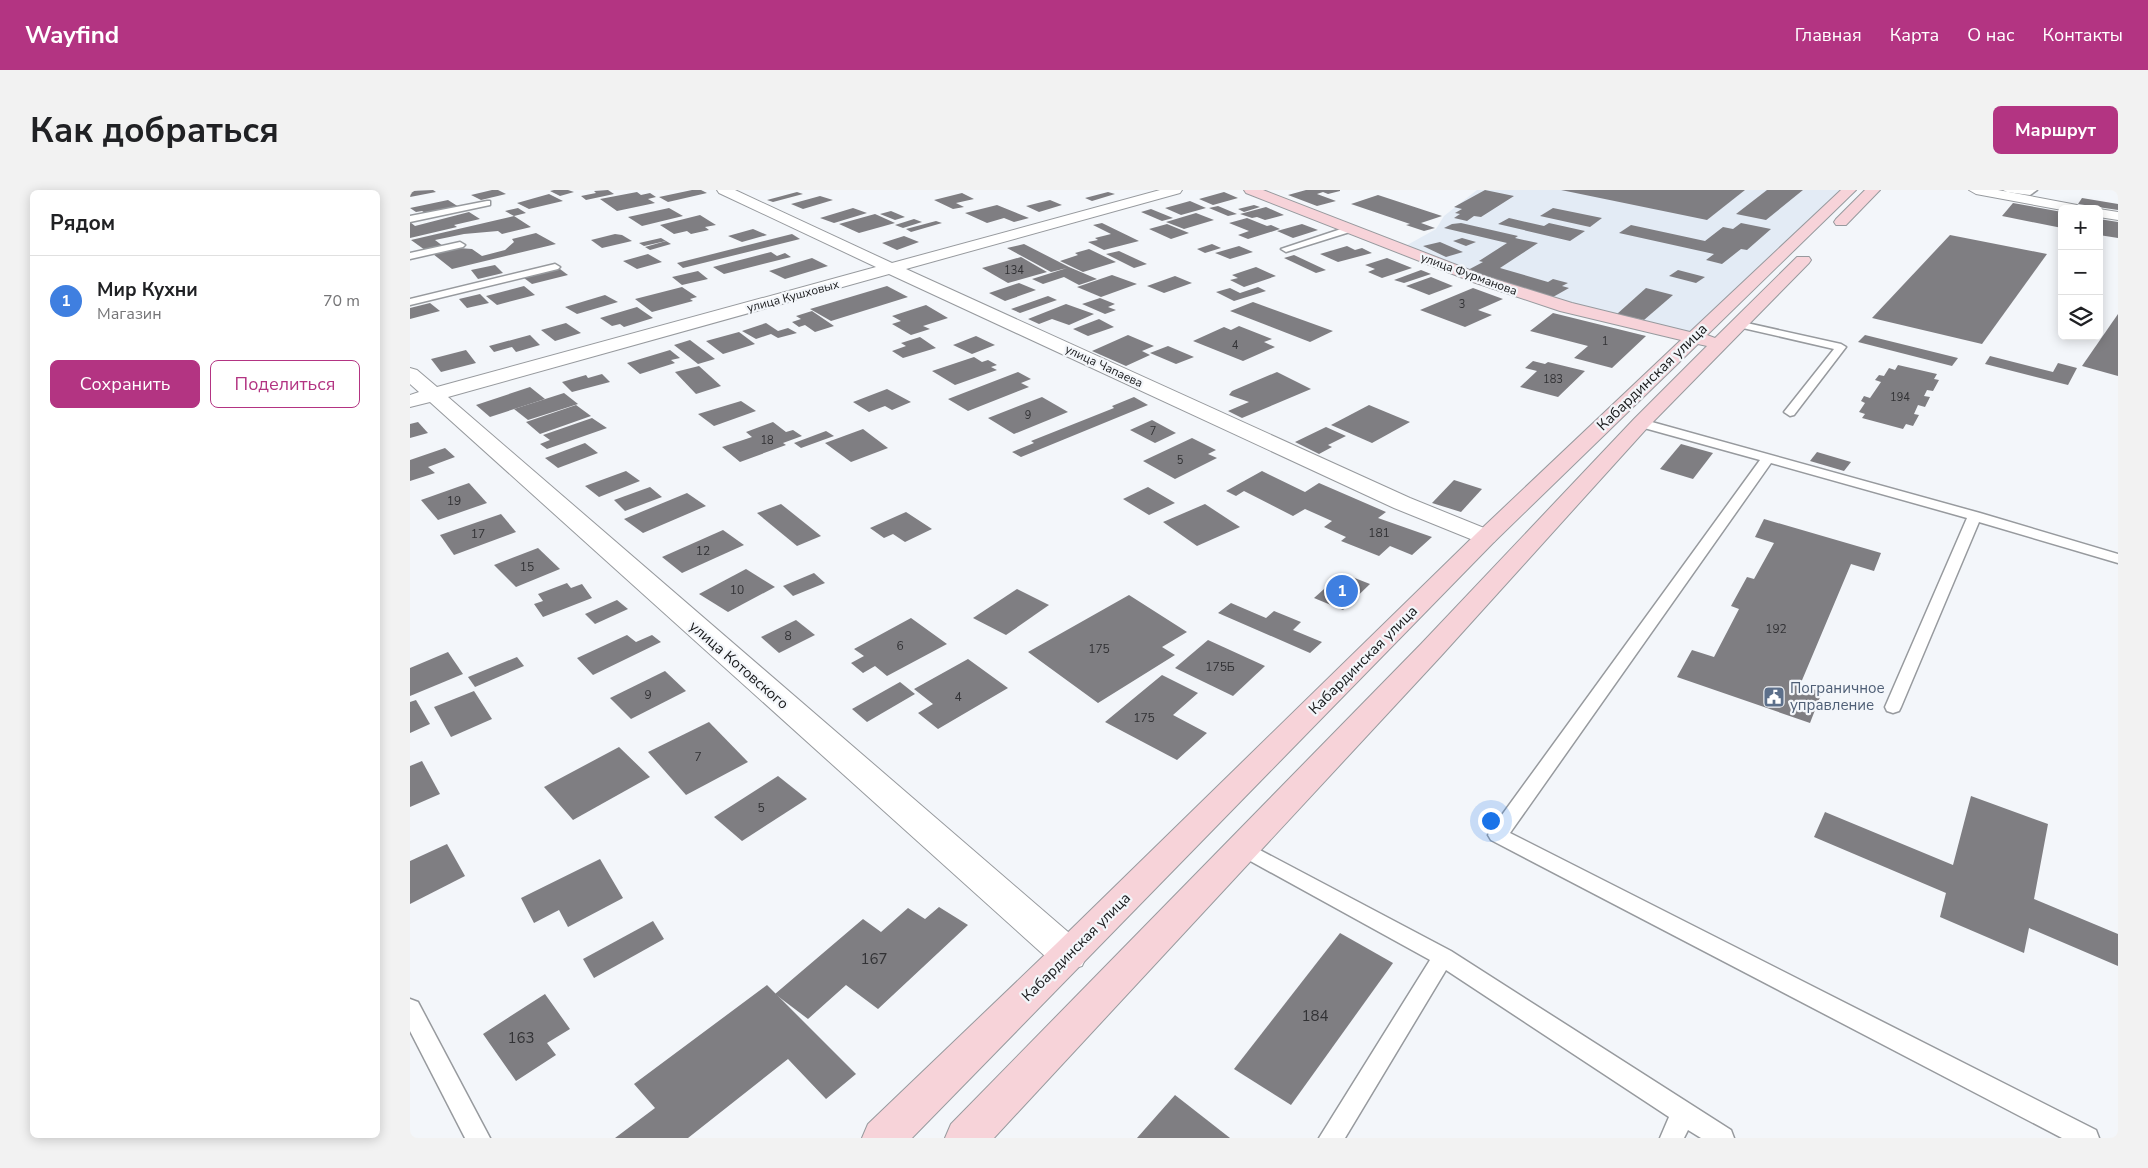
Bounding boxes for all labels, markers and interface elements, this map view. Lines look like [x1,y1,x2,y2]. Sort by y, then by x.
text: Wayfind [25,19,119,51]
text: Главная [1795,23,1862,47]
text: Карта [1890,23,1939,47]
text: О нас [1967,23,2015,47]
text: Контакты [2043,23,2123,47]
button: Маршрут [1993,106,2118,154]
text: Как добраться [30,107,279,154]
map controls [2058,205,2103,340]
button: + [2058,205,2103,250]
text: Рядом [50,209,115,237]
street label: улица Фурманова [1419,249,1519,299]
button: − [2058,250,2103,295]
house number: 134 [1004,263,1024,278]
street label: улица Кушховых [745,276,841,316]
text: Мир Кухни [97,277,198,303]
text: 1 [61,290,71,312]
text: 70 m [323,290,360,312]
button: layers [2058,295,2103,340]
house number: 3 [1459,297,1465,312]
text: Магазин [97,303,162,325]
street label: Кабардинская улица [1592,319,1712,435]
house number: 1 [1602,334,1608,349]
house number: 4 [1232,338,1239,353]
street label: улица Чапаева [1062,341,1146,391]
button: Сохранить [50,360,200,408]
button: Поделиться [210,360,360,408]
house number: 183 [1543,372,1563,387]
house number: 194 [1890,390,1910,405]
house number: 9 [1025,408,1031,423]
house number: 7 [1150,424,1156,439]
house number: 18 [760,433,774,448]
house number: 5 [1177,453,1184,468]
house number: 19 [447,493,461,509]
house number: 181 [1368,525,1390,541]
house number: 17 [471,526,485,542]
house number: 12 [696,543,710,559]
house number: 15 [520,559,534,575]
pin: 1 [1326,572,1358,610]
house number: 10 [730,582,744,598]
street label: Кабардинская улица [1304,601,1422,719]
street label: улица Котовского [685,616,793,714]
house number: 192 [1765,621,1787,637]
house number: 8 [784,628,792,644]
house number: 6 [896,638,904,654]
house number: 175 [1088,641,1110,657]
house number: 175Б [1205,659,1235,675]
place label: Пограничное управление [1790,678,1885,715]
public building icon: Пограничное управление [1762,685,1786,709]
house number: 9 [644,687,652,703]
house number: 4 [954,689,962,705]
house number: 175 [1133,710,1155,726]
house number: 7 [694,749,702,765]
house number: 5 [757,800,765,816]
your location [1478,808,1504,834]
street label: Кабардинская улица [1017,888,1135,1006]
house number: 167 [860,949,888,969]
house number: 184 [1301,1006,1329,1026]
house number: 163 [507,1028,535,1048]

